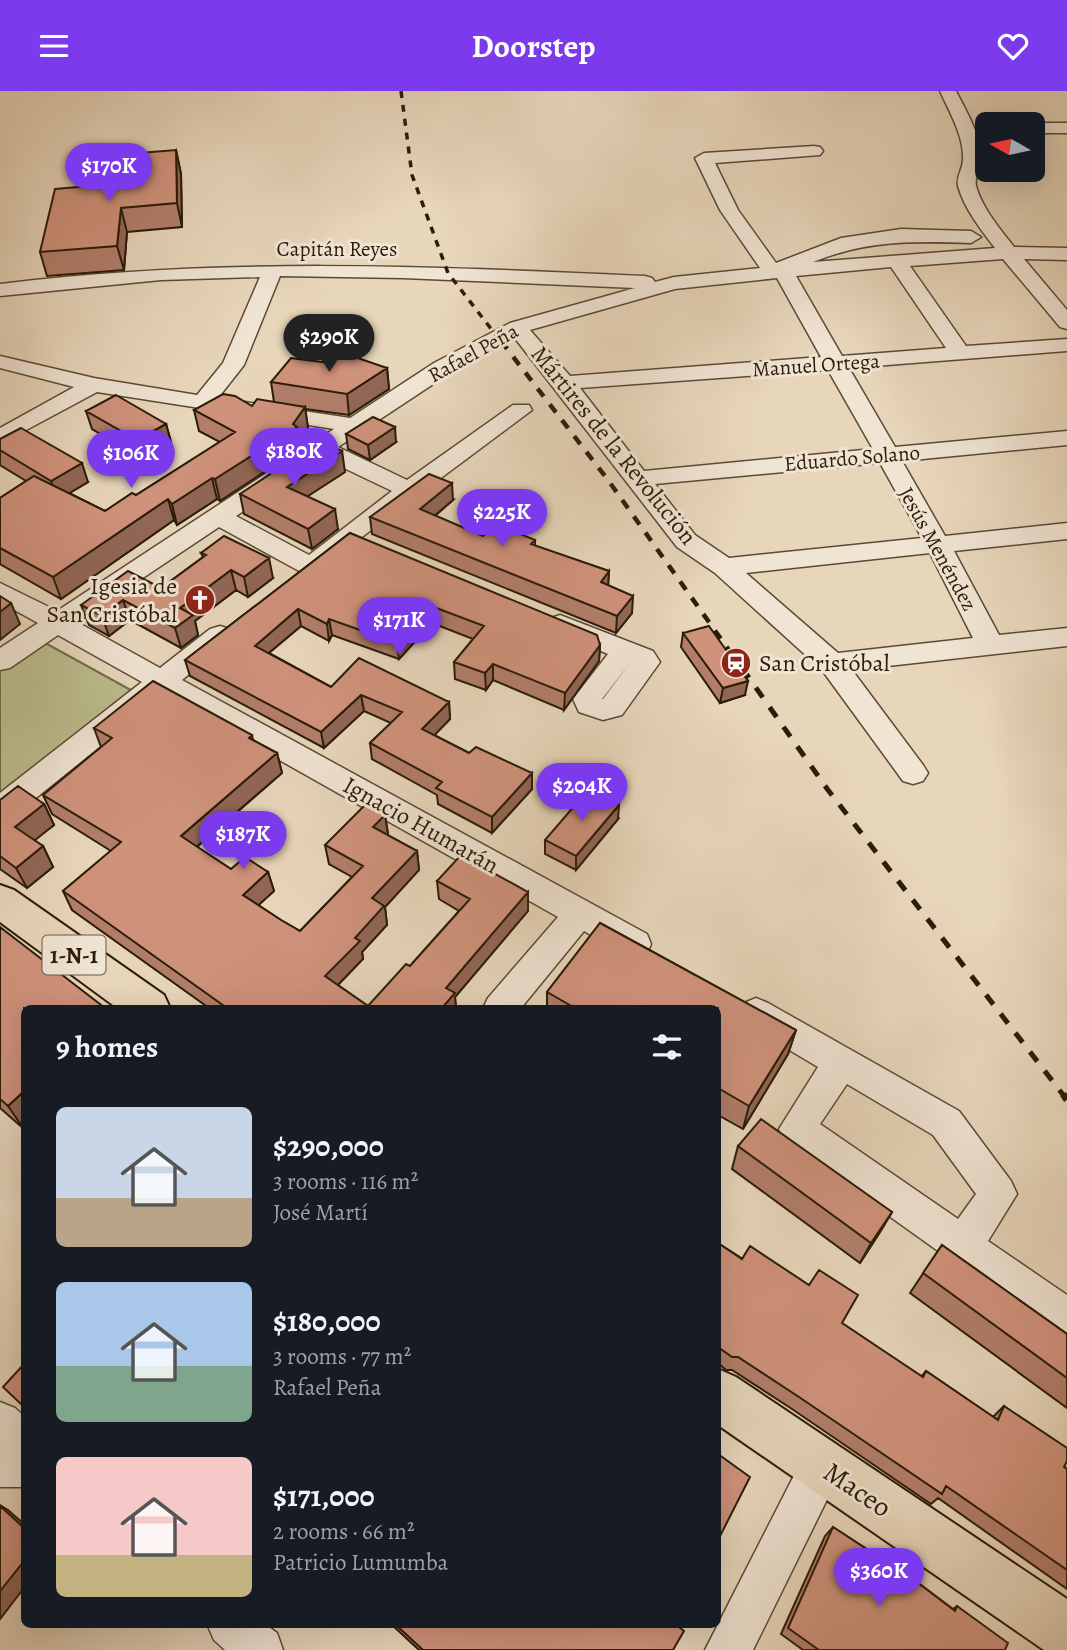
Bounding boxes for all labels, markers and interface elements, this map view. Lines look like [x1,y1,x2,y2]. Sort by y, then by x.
text: Doorstep [472,24,595,68]
icon: menu [35,27,73,65]
icon: heart [994,27,1032,65]
north arrow [975,112,1045,182]
map controls [975,112,1045,182]
pin: $170K [60,143,158,203]
text: $170K [81,150,137,181]
street label: Capitán Reyes [277,235,397,263]
pin: $290K [280,315,378,374]
street label: Rafael Peña [423,317,523,389]
text: $290K [299,321,359,352]
street label: Mártires de la Revolución [524,339,704,551]
street label: Manuel Ortega [751,347,881,383]
pin: $180K [245,429,343,488]
pin: $106K [82,431,180,490]
text: $180K [266,435,322,466]
text: $106K [103,437,159,468]
street label: Eduardo Solano [783,438,921,478]
street label: Jesús Menéndez [892,482,984,616]
pin: $225K [453,489,551,549]
text: $225K [473,496,531,527]
place label: Igesia de San Cristóbal [46,570,177,630]
church icon: Igesia de San Cristóbal [183,583,217,617]
pin: $171K [350,597,448,657]
text: $171K [373,604,425,635]
station icon: San Cristóbal [719,646,753,680]
place label: San Cristóbal [759,647,890,679]
pin: $204K [533,763,631,823]
street label: Ignacio Humarán [337,769,505,881]
text: $204K [552,770,612,801]
pin: $187K [194,811,292,871]
text: $187K [216,818,270,849]
road number: 1-N-1 [42,935,106,975]
text: 9 homes [56,1027,158,1067]
icon: filters [648,1028,686,1066]
text: $290,000 [273,1126,384,1166]
icon: home [112,1135,196,1219]
text: 3 rooms · 116 m² [273,1166,418,1197]
text: José Martí [273,1197,368,1228]
text: $180,000 [273,1301,381,1341]
icon: home [112,1310,196,1394]
text: 3 rooms · 77 m² [273,1341,411,1372]
text: Rafael Peña [273,1372,381,1403]
street label: Maceo [816,1453,899,1526]
text: $171,000 [273,1476,375,1516]
icon: home [112,1485,196,1569]
text: 2 rooms · 66 m² [273,1516,415,1547]
text: Patricio Lumumba [273,1547,448,1578]
pin: $360K [830,1549,928,1608]
text: $360K [850,1555,908,1586]

